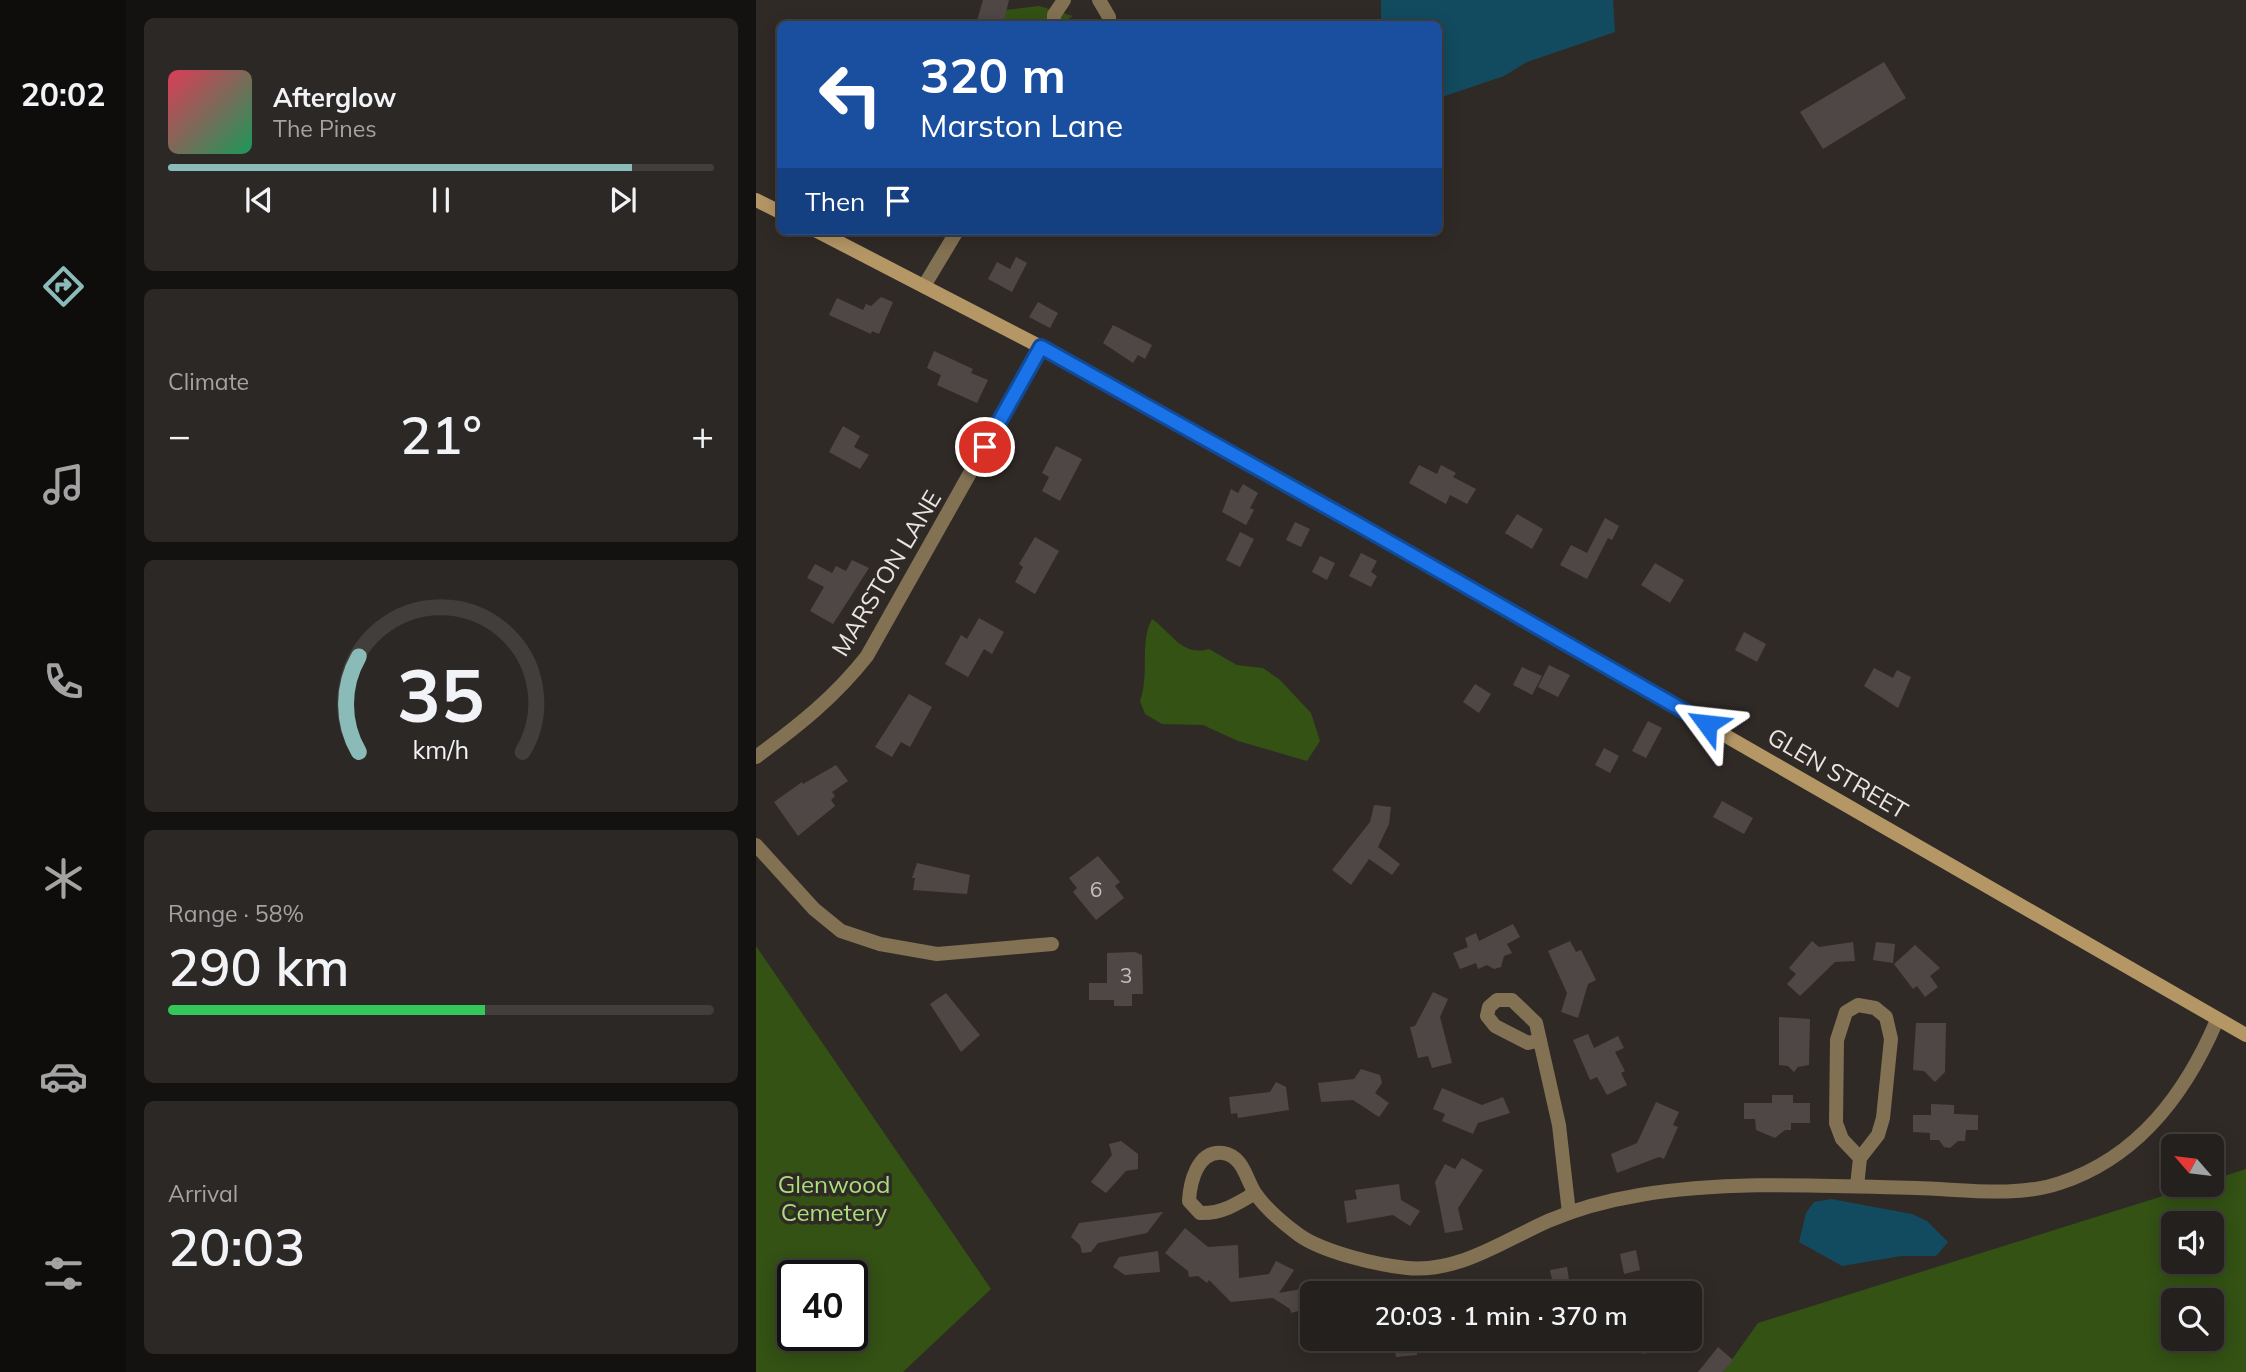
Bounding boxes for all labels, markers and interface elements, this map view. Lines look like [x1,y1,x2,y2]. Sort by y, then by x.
text: 320 m [920,44,1066,105]
icon: left [805,49,896,140]
text: 20:02 [21,74,105,114]
text: Afterglow [273,81,396,114]
text: Marston Lane [920,105,1123,145]
text: The Pines [273,114,377,143]
icon: previous [240,181,278,219]
icon: pause [422,181,460,219]
icon: next [604,181,642,219]
icon: arrive [879,182,917,220]
text: Then [805,185,865,218]
icon: directions [39,262,88,311]
text: Climate [168,367,249,396]
text: 21° [400,402,482,467]
text: − [168,411,191,459]
text: + [691,411,714,459]
pin [955,417,1015,477]
icon: arrive [966,428,1004,466]
icon: music [39,460,88,509]
street label: MARSTON LANE [825,485,947,661]
text: 35 [397,649,485,740]
icon: phone [39,657,88,706]
position arrow [1670,687,1744,761]
street label: GLEN STREET [1762,721,1914,825]
text: km/h [413,734,469,765]
icon: climate [39,854,88,903]
house number: 6 [1090,876,1102,902]
text: Range · 58% [168,899,304,928]
text: 290 km [168,934,349,999]
house number: 3 [1120,962,1132,988]
icon: car [39,1052,88,1101]
north arrow [2161,1134,2224,1197]
map controls [2161,1134,2224,1351]
park label: Glenwood Cemetery [778,1169,890,1227]
text: Arrival [168,1179,238,1208]
button: sound [2161,1211,2224,1274]
text: 20:03 [168,1214,305,1279]
icon: filters [39,1249,88,1298]
speed limit sign: 40 [777,1260,868,1351]
button: search [2161,1288,2224,1351]
text: 20:03 · 1 min · 370 m [1374,1299,1628,1332]

